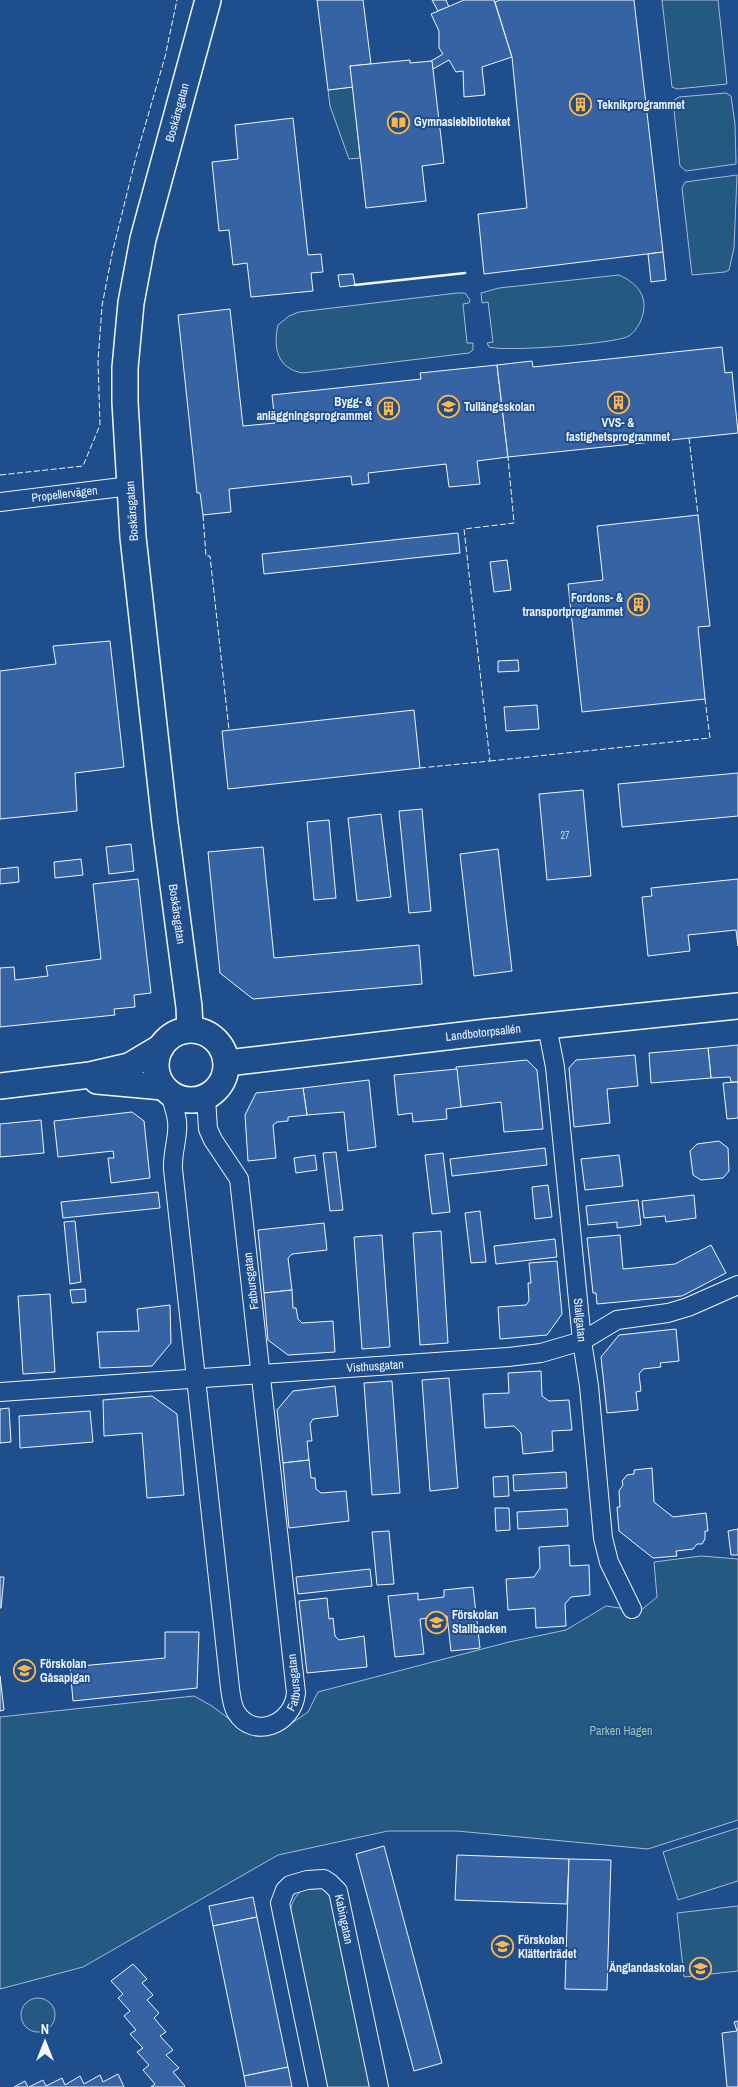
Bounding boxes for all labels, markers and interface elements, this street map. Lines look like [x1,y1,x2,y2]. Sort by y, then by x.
street label: Boskärsgatan [162,81,193,144]
building icon: Teknikprogrammet [569,93,593,117]
place label: Teknikprogrammet [597,97,686,113]
library icon: Gymnasiebiblioteket [386,110,410,134]
place label: Gymnasiebiblioteket [414,114,511,130]
building icon: VVS- & fastighetsprogrammet [606,390,630,414]
place label: Bygg- & anläggningsprogrammet [257,394,373,424]
school or university icon: Tullängsskolan [436,395,460,419]
building icon: Bygg- & anläggningsprogrammet [376,397,400,421]
place label: Tullängsskolan [464,399,535,415]
place label: VVS- & fastighetsprogrammet [566,415,671,445]
street label: Boskärsgatan [122,480,142,542]
street label: Propellervägen [31,482,98,506]
place label: Fordons- & transportprogrammet [522,590,624,620]
building icon: Fordons- & transportprogrammet [627,593,651,617]
house number: 27 [560,829,570,842]
street label: Boskärsgatan [165,883,189,945]
street label: Landbotorpsallén [445,1021,522,1045]
street label: Fatbursgatan [240,1251,262,1311]
street label: Stallgatan [570,1297,590,1343]
street label: Visthusgatan [346,1356,404,1376]
place label: Förskolan Stallbacken [452,1607,507,1637]
school or university icon: Förskolan Stallbacken [424,1610,448,1634]
street label: Fatbursgatan [283,1653,304,1714]
place label: Förskolan Gåsapigan [40,1656,90,1686]
school or university icon: Förskolan Gåsapigan [12,1659,36,1683]
park label: Parken Hagen [590,1723,652,1739]
street label: Kabingatan [331,1893,357,1946]
place label: Förskolan Klätterträdet [518,1932,577,1962]
school or university icon: Förskolan Klätterträdet [490,1935,514,1959]
school or university icon: Änglandaskolan [689,1956,713,1980]
place label: Änglandaskolan [609,1960,685,1976]
north arrow [20,2017,70,2067]
text: N [41,2020,49,2038]

